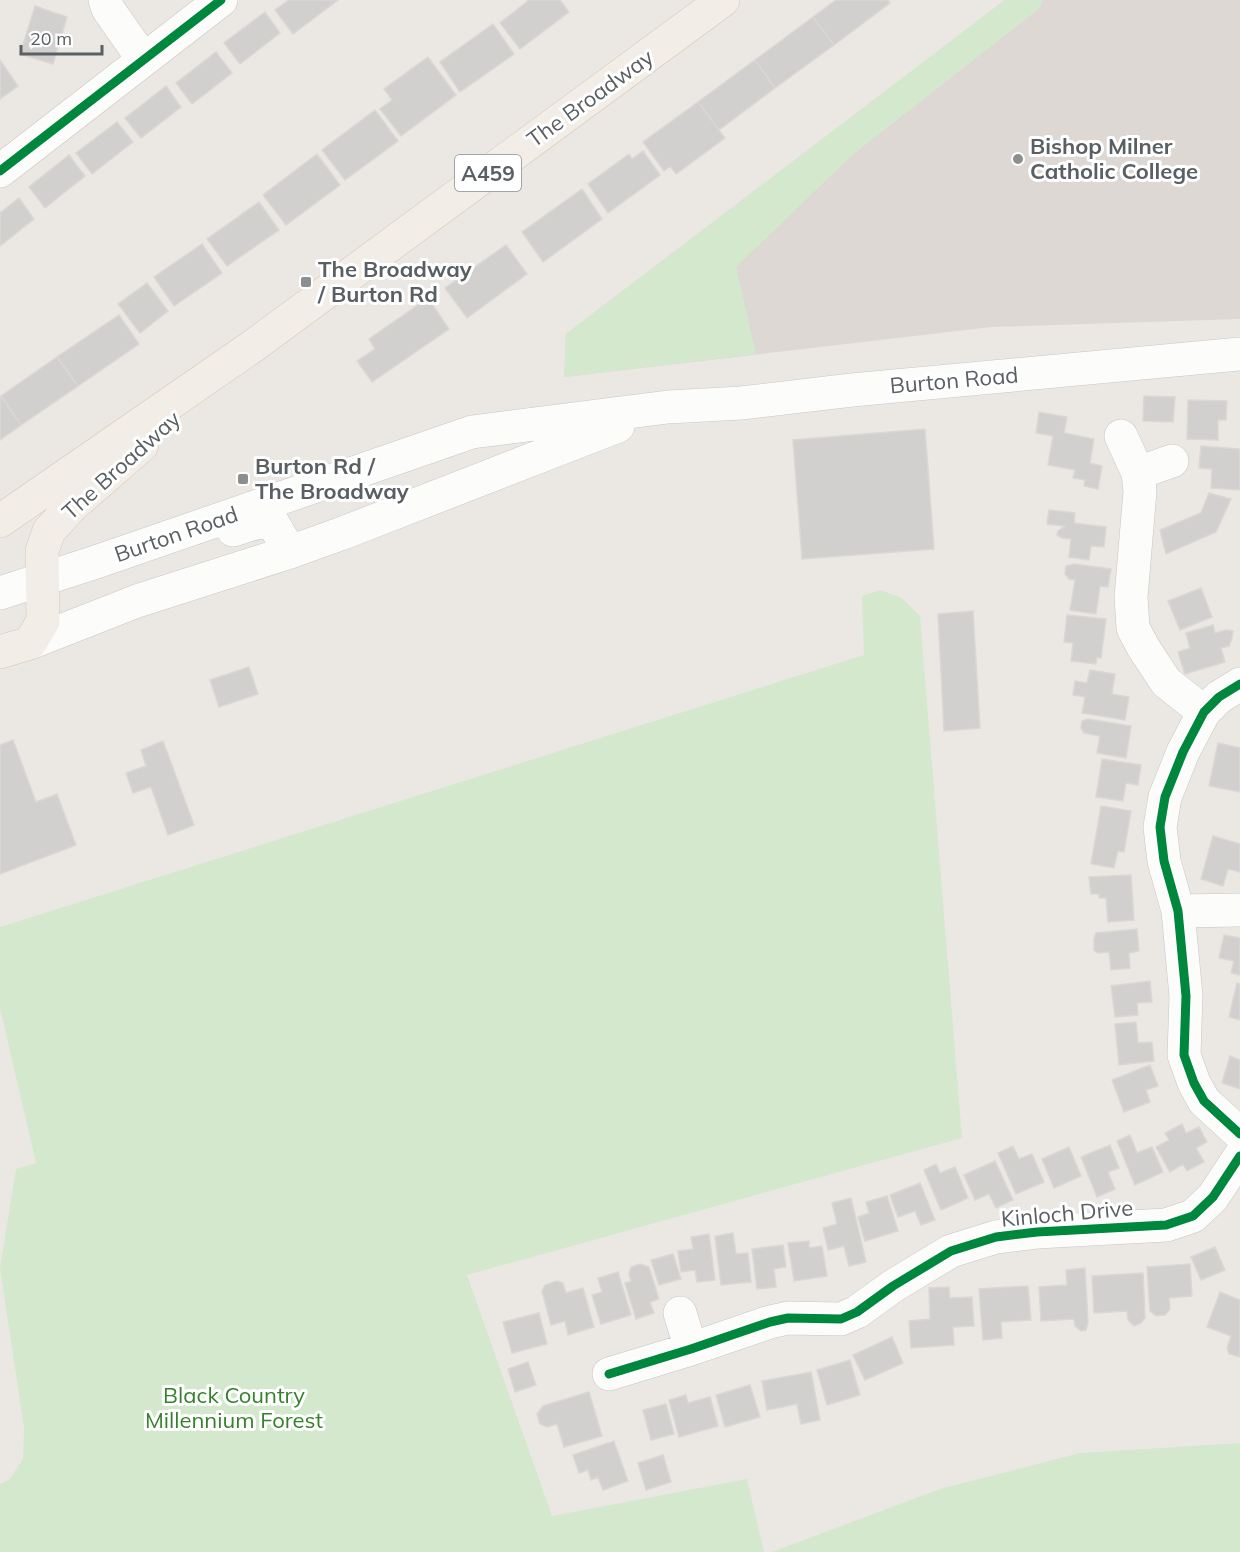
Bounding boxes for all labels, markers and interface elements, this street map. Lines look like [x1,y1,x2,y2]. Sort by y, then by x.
scale bar [21,18,102,56]
text: 20 m [30,27,72,50]
street label: The Broadway [521,43,659,153]
place label: Bishop Milner Catholic College [1030,132,1198,185]
marker: Bishop Milner Catholic College [1011,152,1025,166]
road number: A459 [455,155,521,191]
place label: The Broadway / Burton Rd [317,255,472,308]
marker: The Broadway / Burton Rd [299,275,313,289]
street label: Burton Road [889,360,1019,400]
street label: The Broadway [56,404,186,525]
place label: Burton Rd / The Broadway [255,452,409,505]
marker: Burton Rd / The Broadway [236,472,250,486]
street label: Burton Road [110,500,242,568]
street label: Kinloch Drive [1000,1193,1134,1233]
park label: Black Country Millennium Forest [145,1381,323,1434]

